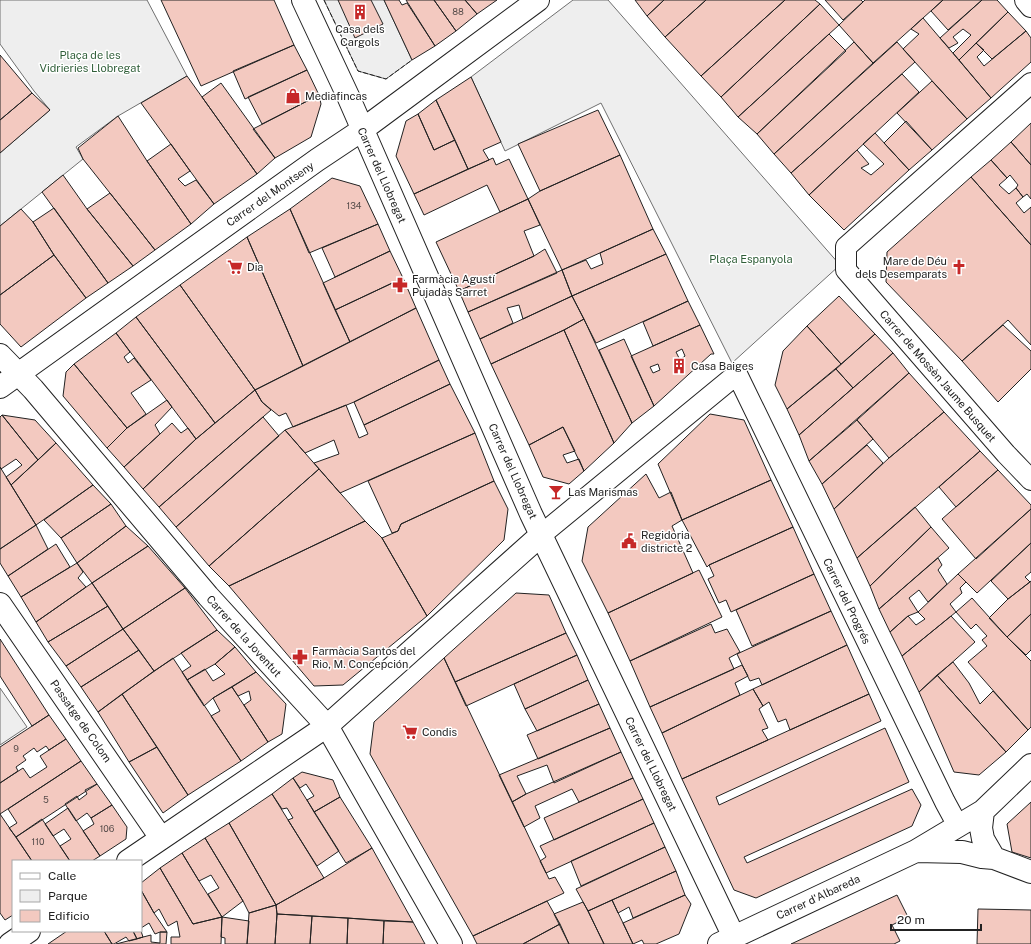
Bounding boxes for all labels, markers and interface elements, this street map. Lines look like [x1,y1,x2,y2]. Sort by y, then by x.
building icon: Casa dels Cargols [351,3,369,21]
house number: 88 [452,6,464,17]
place label: Casa dels Cargols [335,23,385,48]
park label: Plaça de les Vidrieries Llobregat [40,49,140,74]
shop icon: Mediafincas [284,87,302,105]
place label: Mediafincas [305,90,368,102]
street label: Carrer del Llobregat [355,125,409,225]
street label: Carrer del Montseny [224,159,316,229]
house number: 134 [347,200,362,211]
park label: Plaça Espanyola [709,253,793,266]
place label: Mare de Déu dels Desemparats [855,255,947,280]
supermarket icon: Dia [226,258,244,276]
church icon: Mare de Déu dels Desemparats [950,258,968,276]
place label: Dia [247,261,263,273]
place label: Farmàcia Agustí Pujadas Sarret [412,273,495,298]
pharmacy icon: Farmàcia Agustí Pujadas Sarret [391,276,409,294]
street label: Carrer de Mossèn Jaume Busquet [878,308,998,444]
building icon: Casa Baiges [670,357,688,375]
place label: Casa Baiges [691,360,754,372]
street label: Carrer del Llobregat [486,421,540,521]
bar icon: Las Marismas [547,483,565,501]
place label: Las Marismas [568,486,638,498]
place label: Regidoria districte 2 [641,529,693,554]
public building icon: Regidoria districte 2 [620,532,638,550]
street label: Carrer del Progrés [821,556,873,646]
street label: Carrer de la Joventut [204,593,284,679]
place label: Farmàcia Santos del Rio, M. Concepción [312,645,416,670]
pharmacy icon: Farmàcia Santos del Rio, M. Concepción [291,648,309,666]
street label: Passatge de Colom [48,678,114,764]
street label: Carrer del Llobregat [623,715,679,813]
supermarket icon: Condis [401,723,419,741]
place label: Condis [422,726,457,738]
house number: 9 [13,743,19,754]
house number: 5 [43,794,49,805]
house number: 106 [100,823,115,834]
house number: 110 [32,836,45,847]
legend [12,860,142,932]
text: Calle [48,869,77,883]
street label: Carrer d'Albareda [774,872,862,922]
text: Parque [48,889,88,903]
scale bar [891,906,981,932]
text: Edificio [48,909,90,923]
text: 20 m [897,913,925,927]

